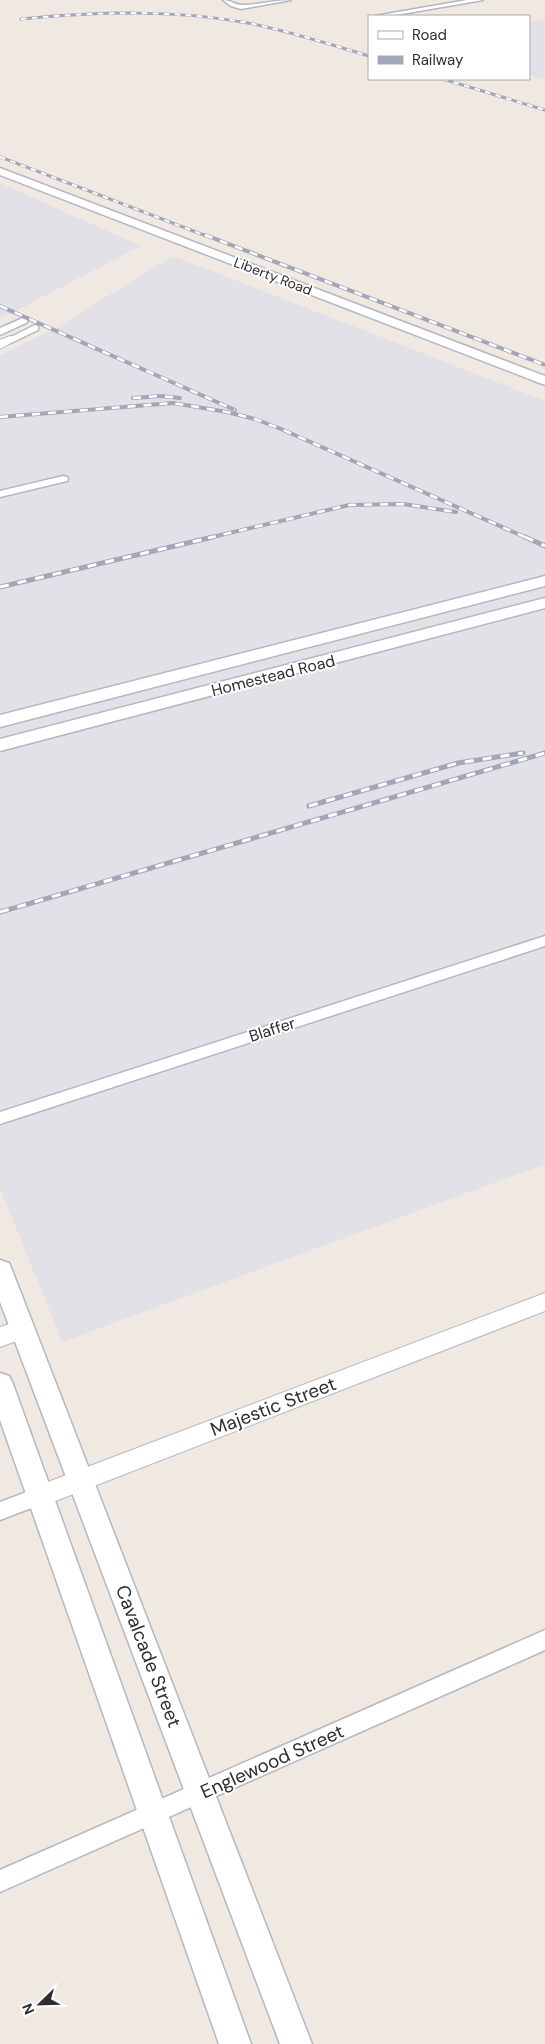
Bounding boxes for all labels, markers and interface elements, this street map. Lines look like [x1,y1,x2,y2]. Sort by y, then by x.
legend [368,15,530,80]
text: Road [412,25,447,45]
text: Railway [412,50,464,70]
street label: Liberty Road [231,253,315,299]
street label: Homestead Road [209,650,337,701]
street label: Blaffer [246,1012,298,1047]
street label: Majestic Street [207,1371,340,1442]
street label: Cavalcade Street [110,1581,187,1731]
street label: Englewood Street [197,1719,348,1804]
north arrow [15,1979,65,2029]
text: N [18,2001,38,2017]

